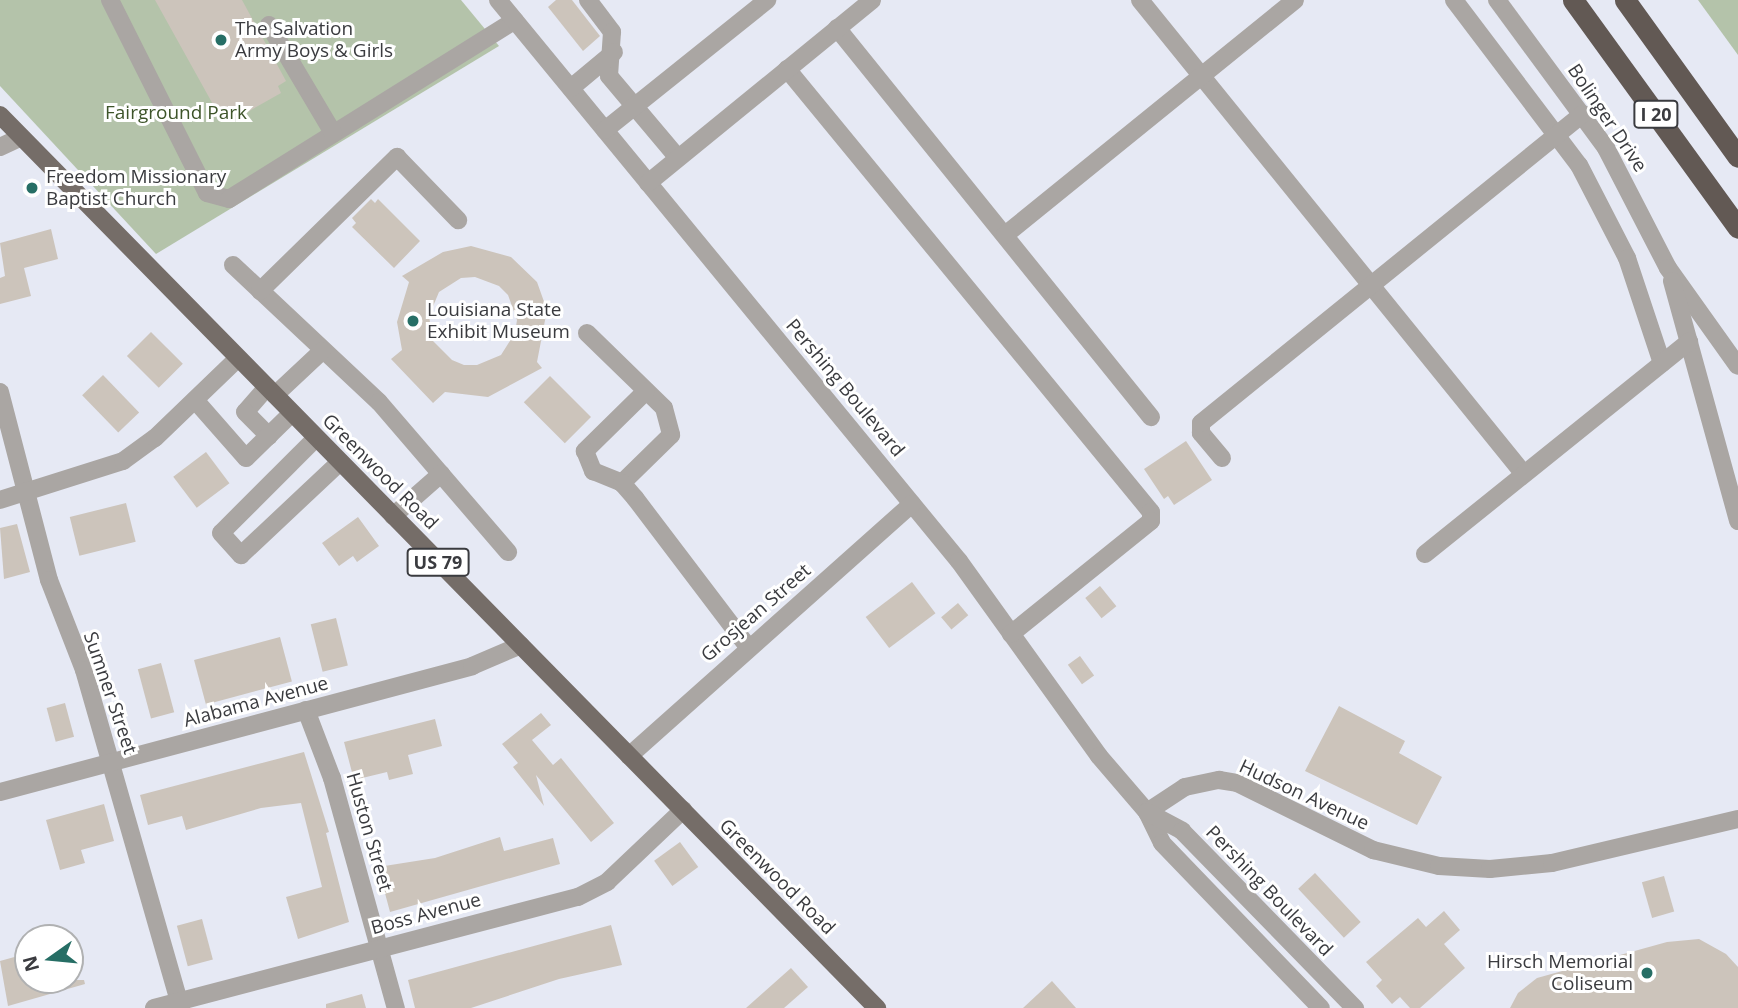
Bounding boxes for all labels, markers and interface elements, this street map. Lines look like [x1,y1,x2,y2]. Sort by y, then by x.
place label: The Salvation Army Boys & Girls [235,18,393,62]
marker: The Salvation Army Boys & Girls [213,32,229,48]
street label: Bolinger Drive [1563,60,1651,176]
road number: I 20 [1633,100,1679,128]
park label: Fairground Park [105,102,247,124]
place label: Freedom Missionary Baptist Church [46,166,226,210]
marker: Freedom Missionary Baptist Church [24,180,40,196]
place label: Louisiana State Exhibit Museum [427,299,570,343]
marker: Louisiana State Exhibit Museum [405,313,421,329]
street label: Pershing Boulevard [781,315,909,461]
street label: Greenwood Road [317,409,443,535]
road number: US 79 [406,548,470,576]
street label: Grosjean Street [697,559,815,667]
street label: Sumner Street [78,629,142,757]
street label: Alabama Avenue [181,672,331,732]
street label: Hudson Avenue [1236,755,1372,835]
street label: Huston Street [341,770,397,894]
street label: Greenwood Road [714,814,840,940]
street label: Pershing Boulevard [1201,821,1337,961]
street label: Boss Avenue [369,888,483,940]
north arrow [14,924,84,994]
place label: Hirsch Memorial Coliseum [1487,951,1633,995]
text: N [16,953,45,975]
marker: Hirsch Memorial Coliseum [1639,965,1655,981]

